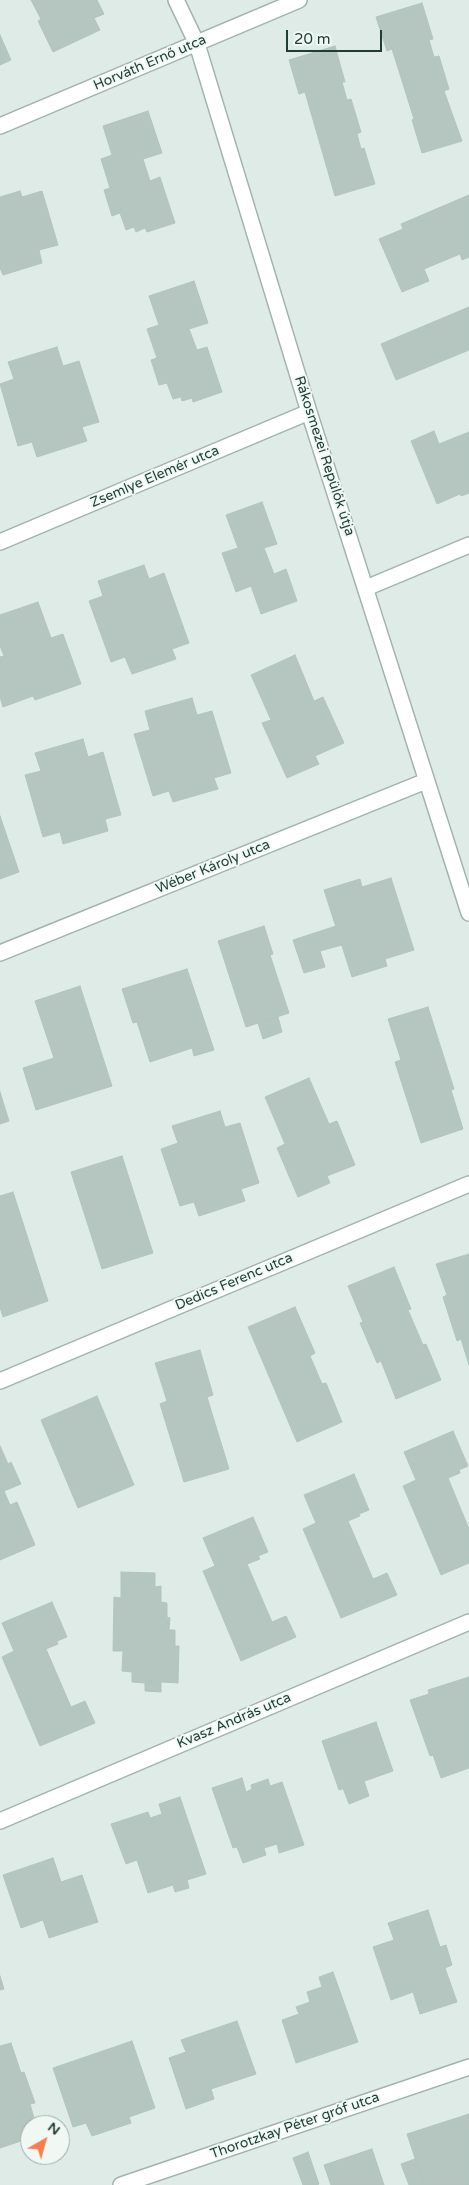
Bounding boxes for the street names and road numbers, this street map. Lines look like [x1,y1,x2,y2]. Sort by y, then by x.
street label: Horváth Ernő utca [91,32,209,94]
street label: Rákosmezei Repülők útja [290,374,358,538]
street label: Zsemlye Elemér utca [88,442,222,512]
street label: Wéber Károly utca [153,836,273,898]
street label: Dedics Ferenc utca [173,1250,295,1314]
street label: Kvasz András utca [174,1689,294,1753]
street label: Thorotzkay Péter gróf utca [208,2089,382,2163]

